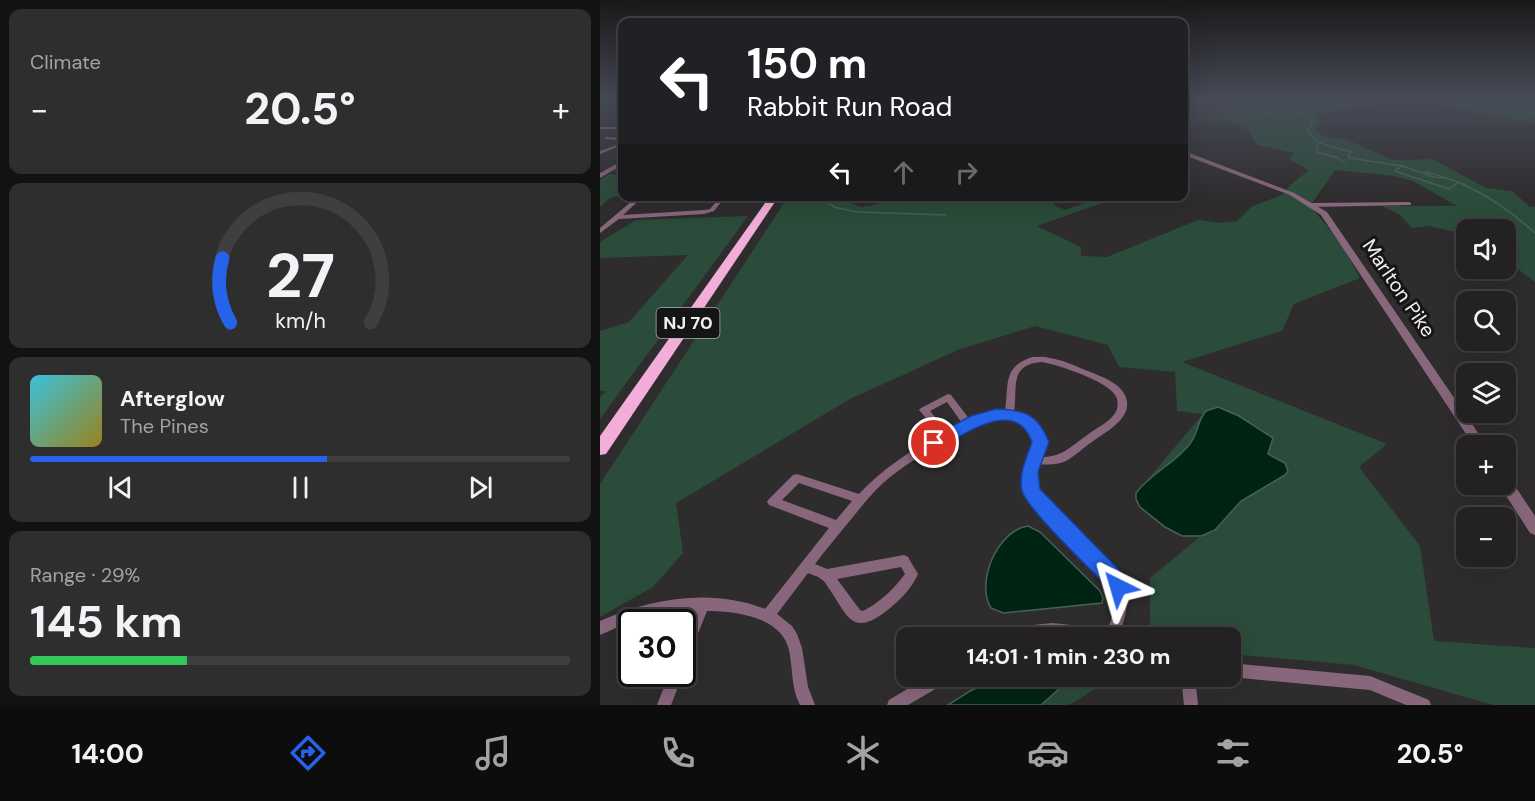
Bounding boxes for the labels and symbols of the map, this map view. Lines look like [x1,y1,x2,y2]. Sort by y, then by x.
street label: Marlton Pike [1357,234,1441,342]
road number: NJ 70 [656,308,719,338]
pin [908,417,959,468]
position arrow [1086,555,1150,619]
speed limit sign: 30 [618,609,696,687]

